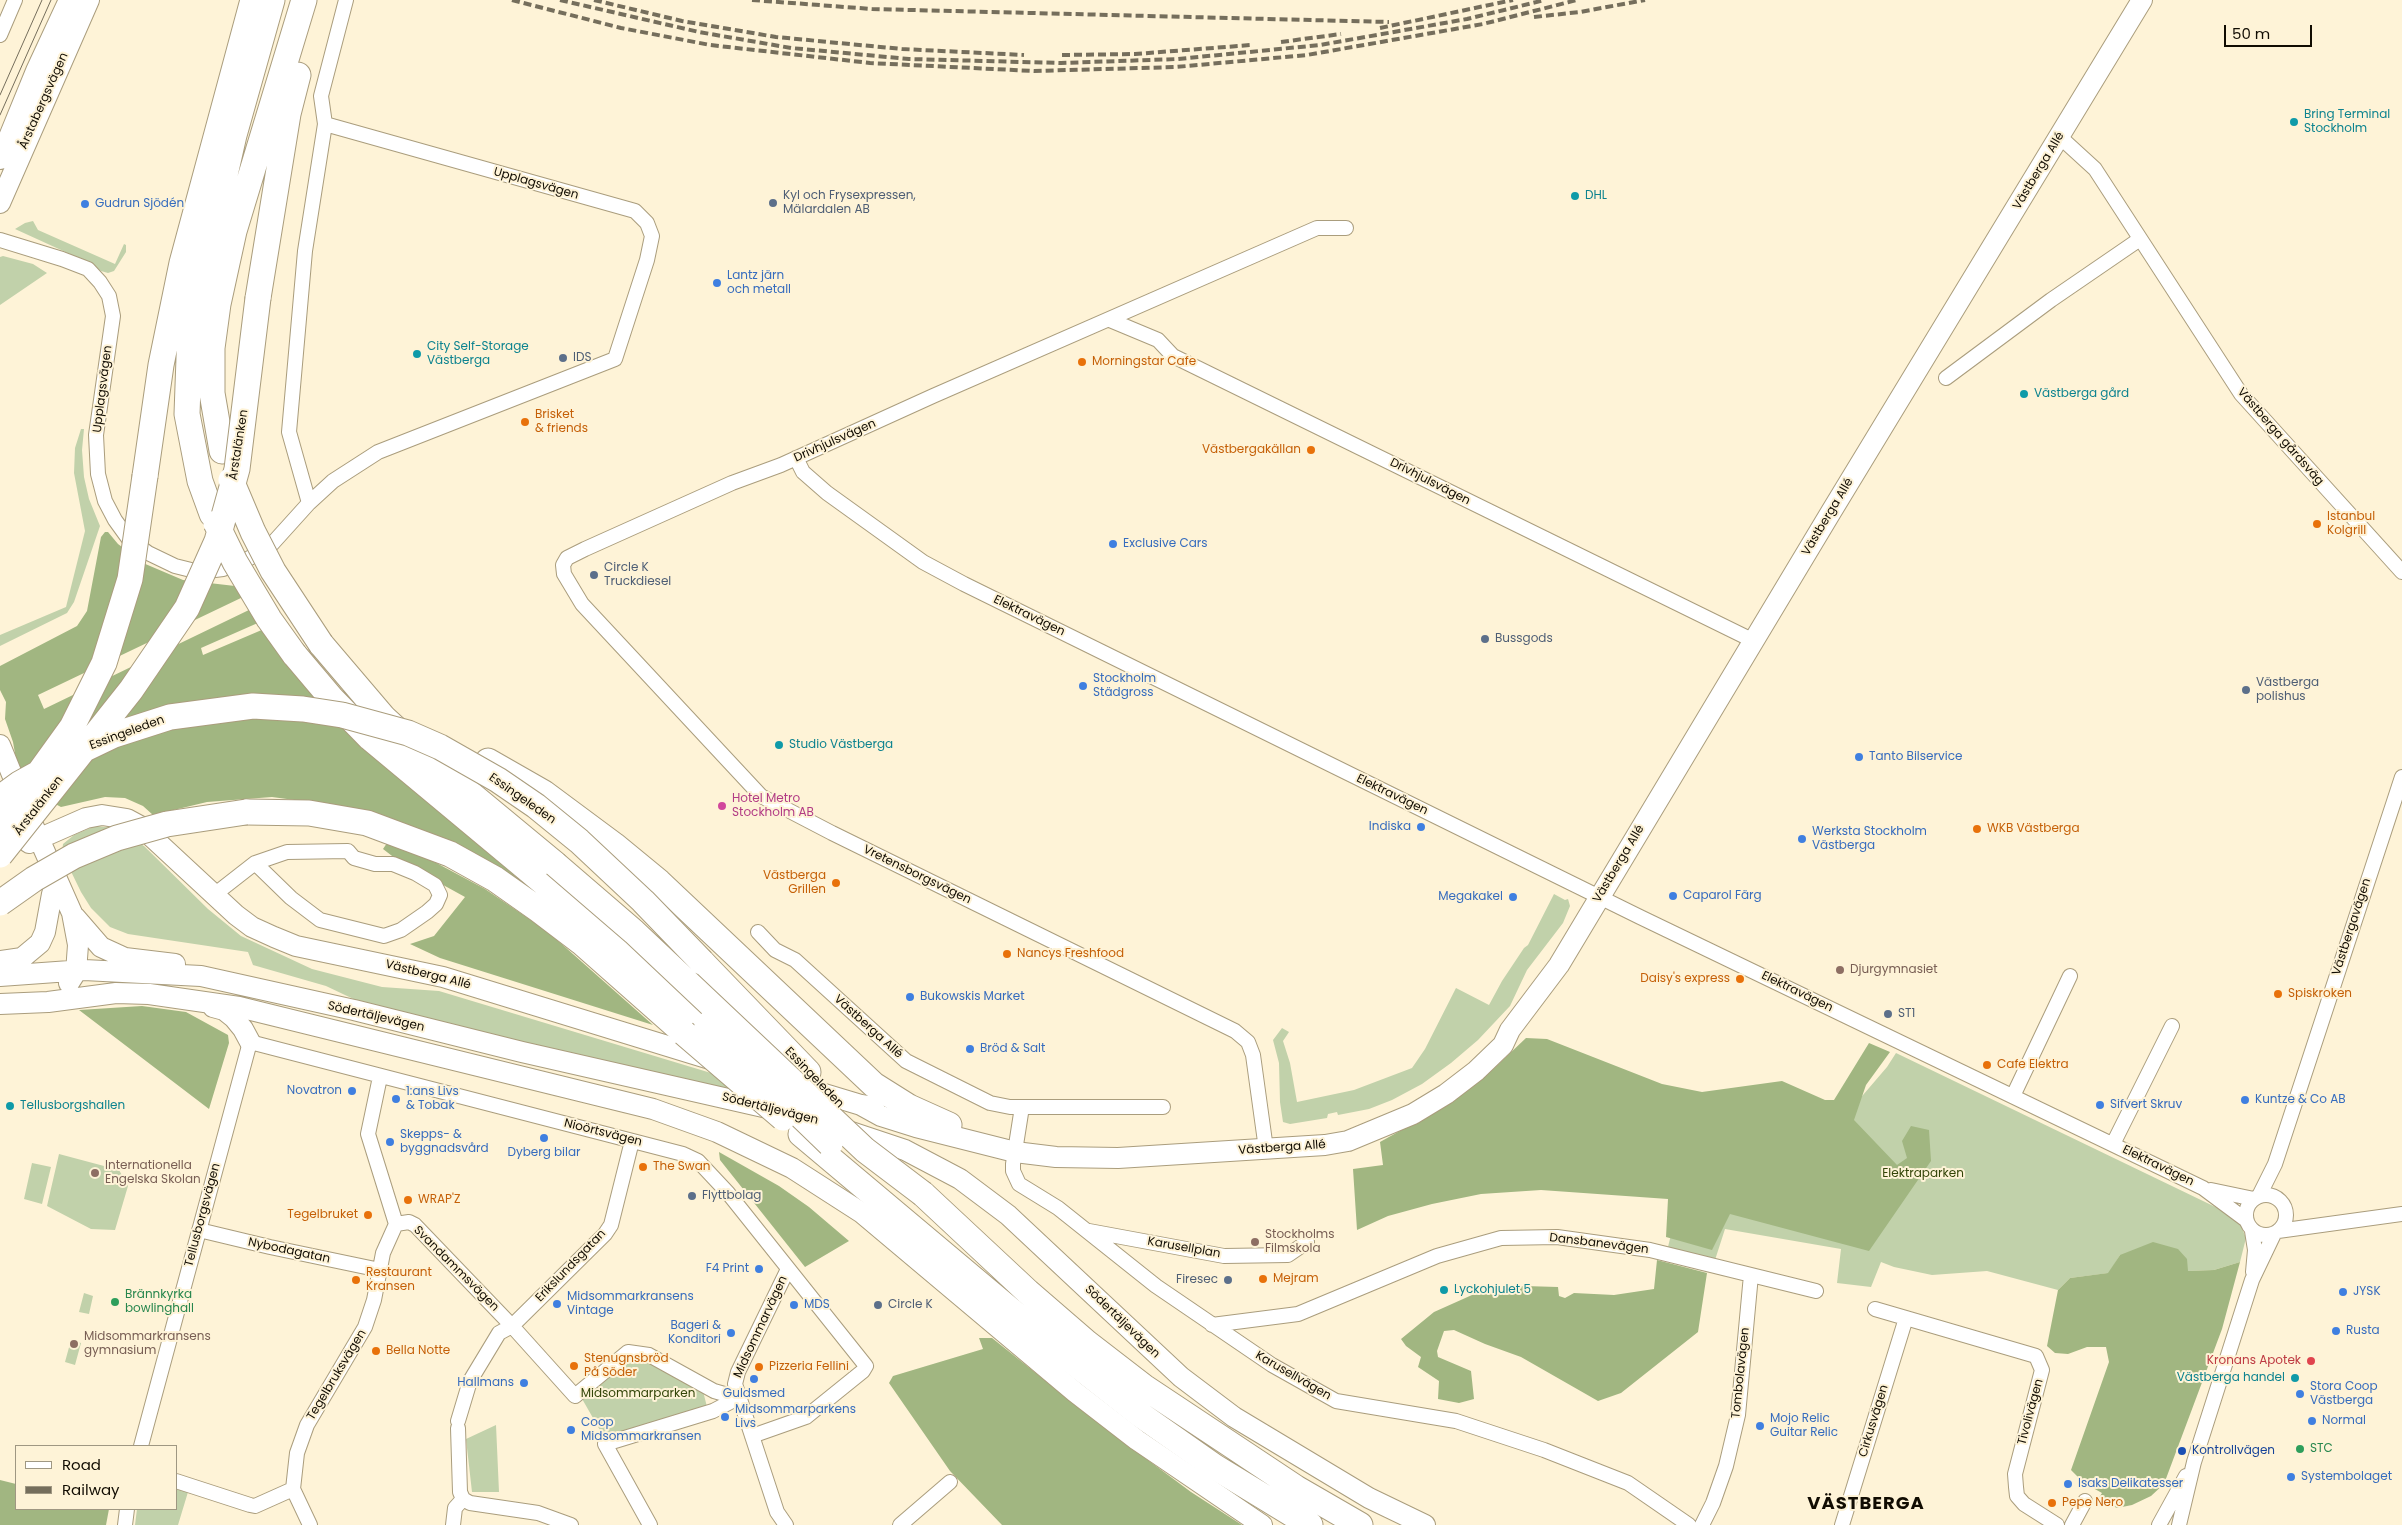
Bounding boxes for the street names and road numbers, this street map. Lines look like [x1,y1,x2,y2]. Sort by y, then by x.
street label: Årstabergsvägen [16,51,72,151]
street label: Västberga Allé [2010,130,2068,212]
street label: Upplagsvägen [492,165,580,203]
street label: Upplagsvägen [91,345,115,433]
street label: Västberga gårdsväg [2234,385,2326,489]
street label: Årstalänken [226,409,252,481]
street label: Drivhjulsvägen [792,416,878,466]
street label: Drivhjulsvägen [1387,456,1473,508]
street label: Västberga Allé [1799,476,1857,558]
street label: Elektravägen [991,592,1067,640]
street label: Essingeleden [88,713,166,753]
street label: Essingeleden [486,771,558,827]
street label: Elektravägen [1354,771,1430,819]
street label: Årstalänken [11,773,67,839]
street label: Västberga Allé [1590,823,1648,905]
street label: Vretensborgsvägen [861,843,973,907]
street label: Västbergavägen [2330,877,2374,977]
street label: Västberga Allé [384,957,472,993]
street label: Elektravägen [1759,968,1835,1016]
street label: Västberga Allé [831,992,905,1062]
street label: Södertäljevägen [326,999,426,1035]
street label: Essingeleden [782,1045,846,1111]
street label: Södertäljevägen [720,1090,820,1128]
street label: Nioörtsvägen [562,1116,644,1150]
street label: Västberga Allé [1238,1138,1326,1158]
street label: Elektravägen [2120,1142,2196,1190]
street label: Tellusborgsvägen [182,1162,224,1268]
street label: Svandammsvägen [410,1223,502,1315]
street label: Erikslundsgatan [533,1227,609,1305]
street label: Dansbanevägen [1549,1231,1649,1257]
street label: Karusellplan [1146,1234,1222,1262]
street label: Nybodagatan [247,1235,331,1267]
street label: Midsommarvägen [731,1274,791,1380]
street label: Södertäljevägen [1082,1283,1162,1361]
street label: Tegelbruksvägen [304,1327,370,1423]
street label: Tombolavägen [1729,1327,1753,1419]
street label: Karusellvägen [1253,1348,1333,1404]
street label: Tivolivägen [2015,1377,2047,1447]
street label: Cirkusvägen [1856,1383,1892,1459]

